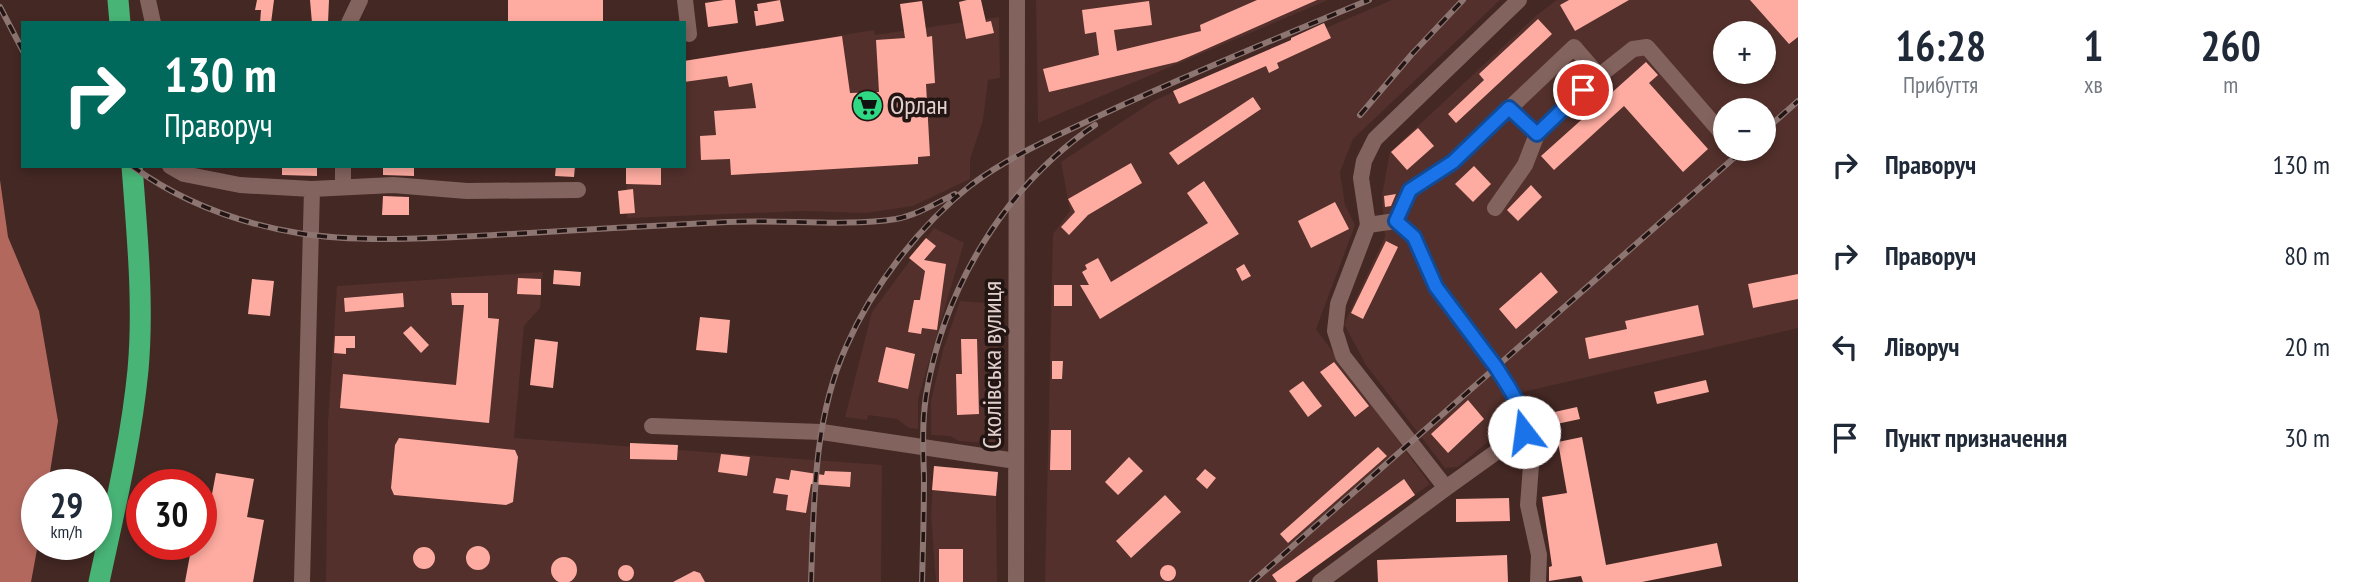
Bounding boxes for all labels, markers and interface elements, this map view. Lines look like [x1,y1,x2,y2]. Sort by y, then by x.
text: 16:28 [1895,18,1986,73]
text: 1 [2083,18,2103,73]
text: 260 [2201,18,2261,73]
map controls [1713,21,1776,161]
button: + [1713,21,1776,84]
text: 130 m [164,42,277,106]
icon: right [49,49,140,140]
pin [1553,60,1613,120]
text: Прибуття [1903,70,1978,99]
text: хв [2084,70,2103,99]
text: m [2223,70,2238,99]
icon: arrive [1564,71,1602,109]
supermarket icon: Орлан [850,88,884,122]
place label: Орлан [890,88,948,121]
button: − [1713,98,1776,161]
text: Праворуч [164,104,273,146]
icon: right [1826,146,1864,184]
text: Праворуч [1885,148,1976,181]
text: 130 m [2272,148,2330,181]
icon: right [1826,237,1864,275]
text: Праворуч [1885,239,1976,272]
text: 80 m [2284,239,2330,272]
street label: Сколівська вулиця [975,281,1008,449]
icon: left [1826,328,1864,366]
text: Ліворуч [1885,330,1959,363]
text: 20 m [2284,330,2330,363]
position arrow [1487,395,1561,469]
icon: arrive [1826,419,1864,457]
text: Пункт призначення [1885,421,2067,454]
text: 30 m [2284,421,2330,454]
speed limit sign: 30 [126,469,217,560]
text: 29 [50,482,83,528]
text: km/h [51,520,82,543]

